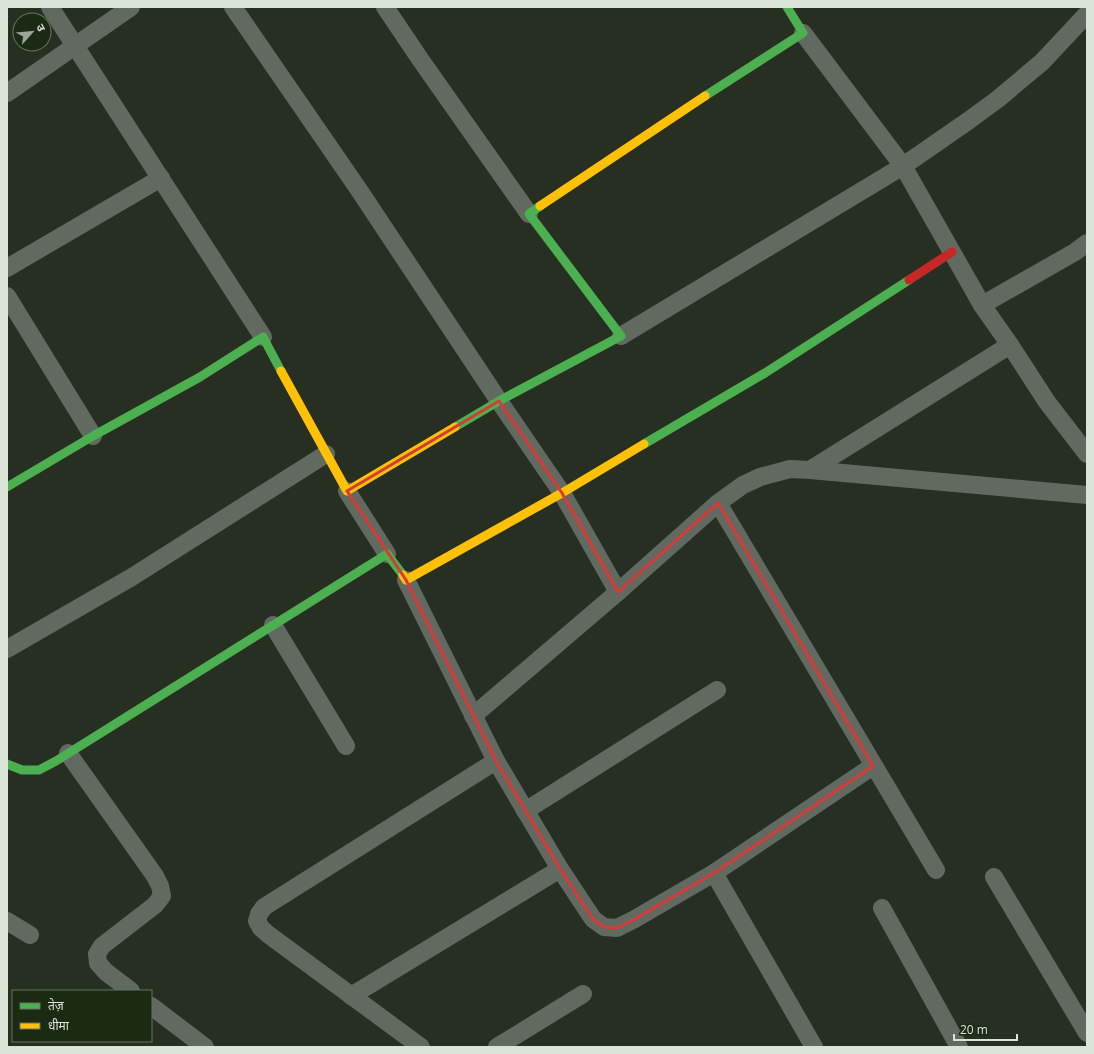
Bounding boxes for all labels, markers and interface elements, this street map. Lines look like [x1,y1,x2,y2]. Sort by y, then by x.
north arrow [12,12,52,52]
text: उ [33,21,50,34]
legend [12,990,152,1042]
text: तेज़ [48,997,65,1014]
scale bar [954,1016,1017,1042]
text: धीमा [48,1017,70,1034]
text: 20 m [960,1021,988,1038]

